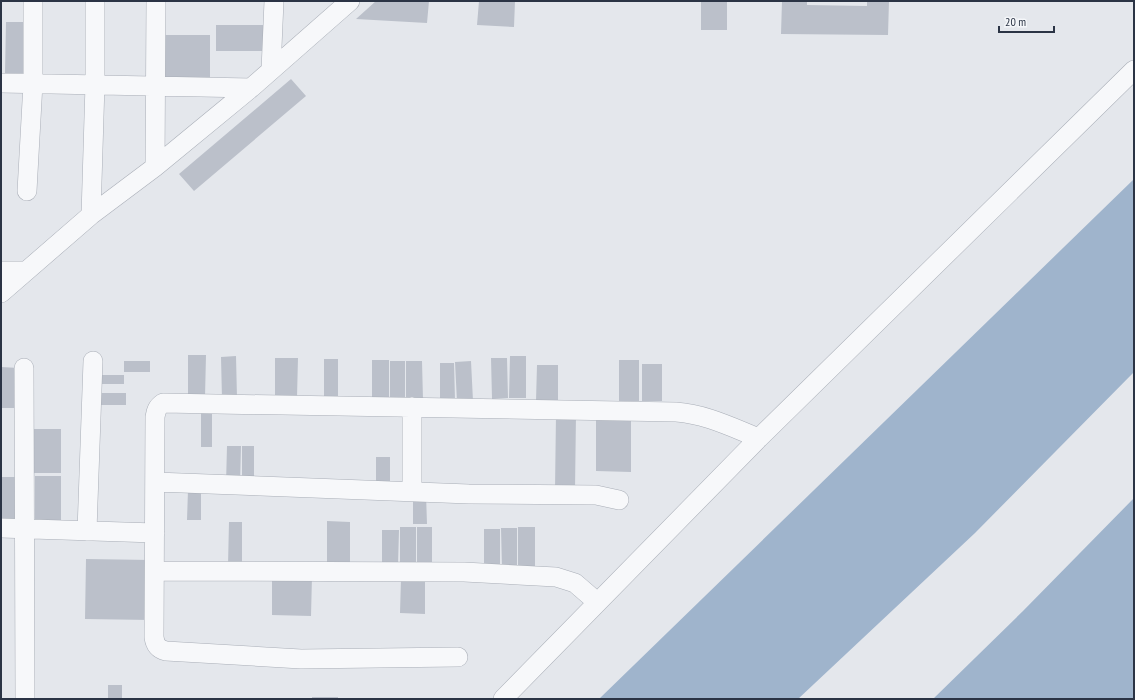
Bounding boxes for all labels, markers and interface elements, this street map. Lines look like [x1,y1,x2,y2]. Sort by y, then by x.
scale bar [999,8,1054,34]
text: 20 m [1005,14,1026,29]

